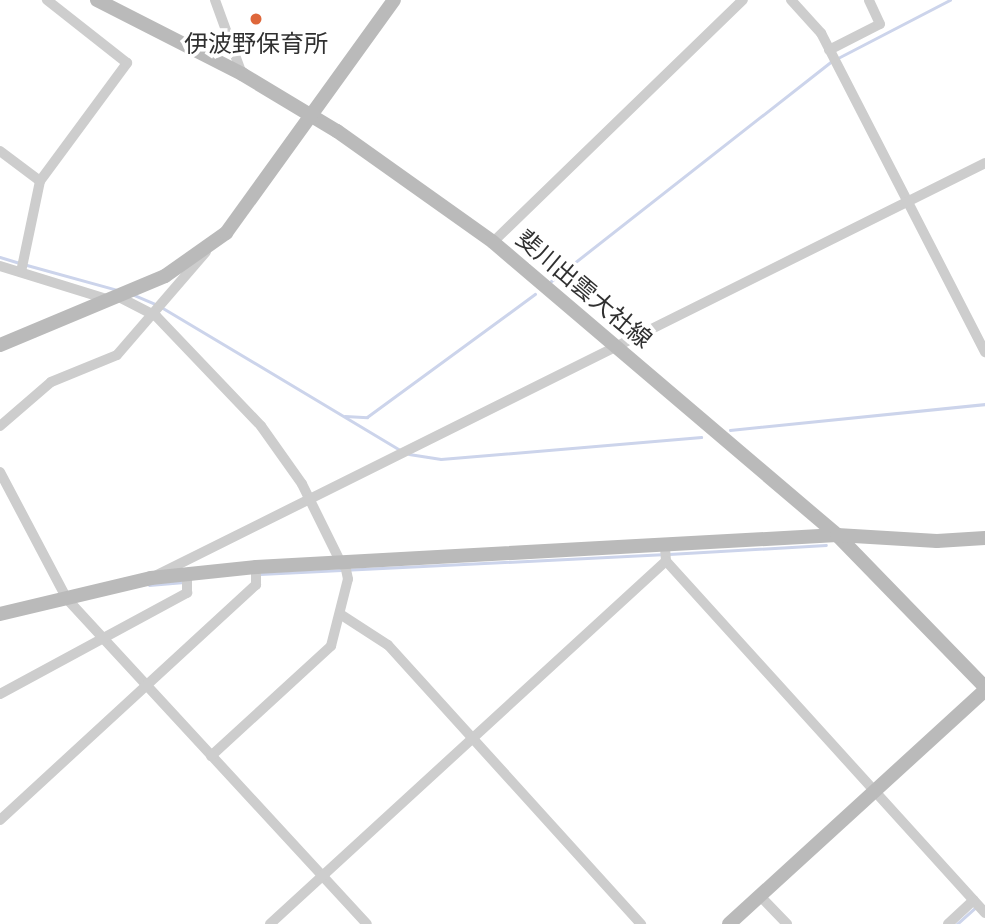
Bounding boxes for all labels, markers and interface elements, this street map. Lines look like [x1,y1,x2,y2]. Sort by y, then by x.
marker: 伊波野保育所 [248,11,264,27]
place label: 伊波野保育所 [184,30,328,58]
street label: 斐川出雲大社線 [510,224,658,354]

